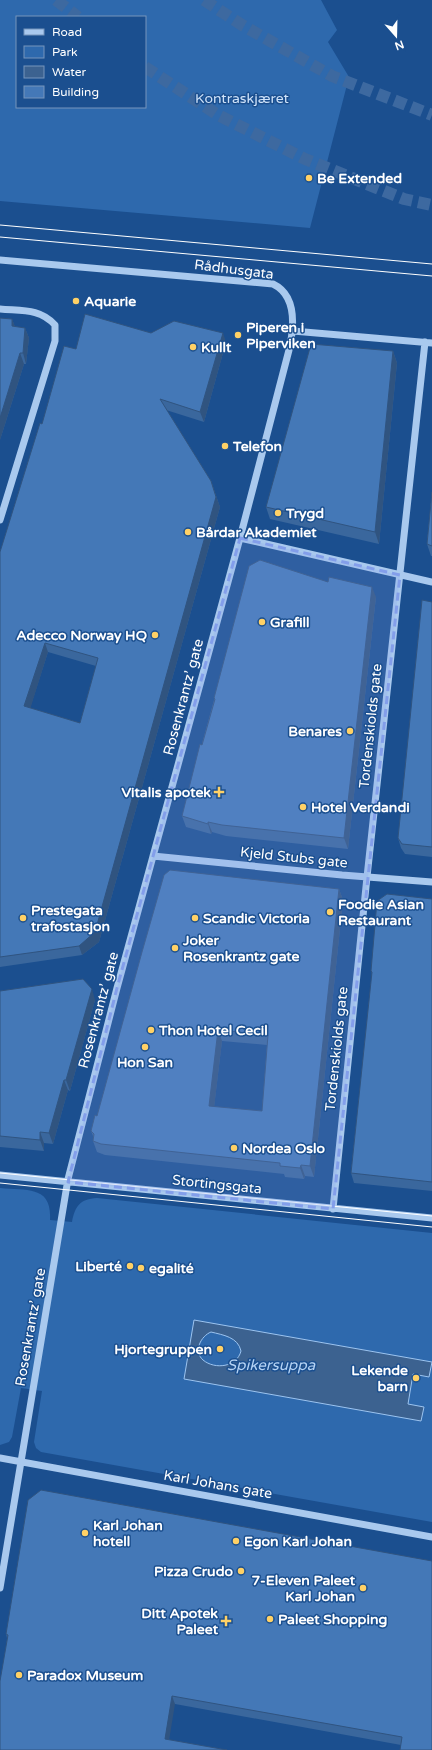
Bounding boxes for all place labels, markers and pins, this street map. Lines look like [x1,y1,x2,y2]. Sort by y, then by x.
place label: Be Extended [317,170,402,187]
marker: Be Extended [304,173,314,183]
place label: Aquarie [84,293,136,310]
marker: Aquarie [71,296,81,306]
place label: Piperen i Piperviken [246,319,316,352]
marker: Piperen i Piperviken [233,330,243,340]
place label: Kullt [201,339,232,356]
marker: Kullt [188,342,198,352]
place label: Telefon [232,438,282,455]
marker: Telefon [220,441,230,451]
place label: Trygd [285,505,324,522]
marker: Trygd [273,508,283,518]
place label: Bårdar Akademiet [196,524,317,541]
marker: Bårdar Akademiet [183,527,193,537]
place label: Grafill [270,614,310,631]
marker: Grafill [257,617,267,627]
place label: Adecco Norway HQ [16,627,147,644]
marker: Adecco Norway HQ [150,630,160,640]
place label: Benares [288,723,342,740]
marker: Benares [345,726,355,736]
place label: Vitalis apotek [121,784,211,801]
marker: Vitalis apotek [214,787,224,797]
place label: Hotel Verdandi [311,799,410,816]
marker: Hotel Verdandi [298,802,308,812]
place label: Foodie Asian Restaurant [338,896,424,929]
place label: Prestegata trafostasjon [30,902,110,935]
marker: Foodie Asian Restaurant [325,907,335,917]
place label: Scandic Victoria [203,910,310,927]
marker: Prestegata trafostasjon [18,913,28,923]
marker: Scandic Victoria [190,913,200,923]
place label: Joker Rosenkrantz gate [182,932,300,965]
marker: Joker Rosenkrantz gate [170,943,180,953]
place label: Thon Hotel Cecil [158,1022,268,1039]
marker: Thon Hotel Cecil [146,1025,156,1035]
marker: Hon San [140,1042,150,1052]
place label: Hon San [117,1054,173,1071]
place label: Nordea Oslo [242,1140,325,1157]
marker: Nordea Oslo [229,1143,239,1153]
place label: Liberté [75,1258,122,1275]
place label: egalité [149,1260,194,1277]
marker: Liberté [125,1261,135,1271]
marker: egalité [136,1263,146,1273]
place label: Hjortegruppen [114,1341,212,1358]
marker: Hjortegruppen [215,1344,225,1354]
place label: Lekende barn [351,1362,408,1395]
marker: Lekende barn [411,1373,421,1383]
place label: Karl Johan hotell [93,1517,163,1550]
marker: Karl Johan hotell [80,1528,90,1538]
place label: Egon Karl Johan [244,1533,352,1550]
marker: Egon Karl Johan [231,1536,241,1546]
place label: Pizza Crudo [154,1563,233,1580]
marker: Pizza Crudo [236,1566,246,1576]
place label: 7-Eleven Paleet Karl Johan [251,1572,356,1605]
marker: 7-Eleven Paleet Karl Johan [358,1583,368,1593]
place label: Ditt Apotek Paleet [141,1605,219,1638]
place label: Paleet Shopping [278,1611,387,1628]
marker: Paleet Shopping [265,1614,275,1624]
marker: Ditt Apotek Paleet [221,1616,231,1626]
place label: Paradox Museum [27,1667,144,1684]
marker: Paradox Museum [14,1670,24,1680]

